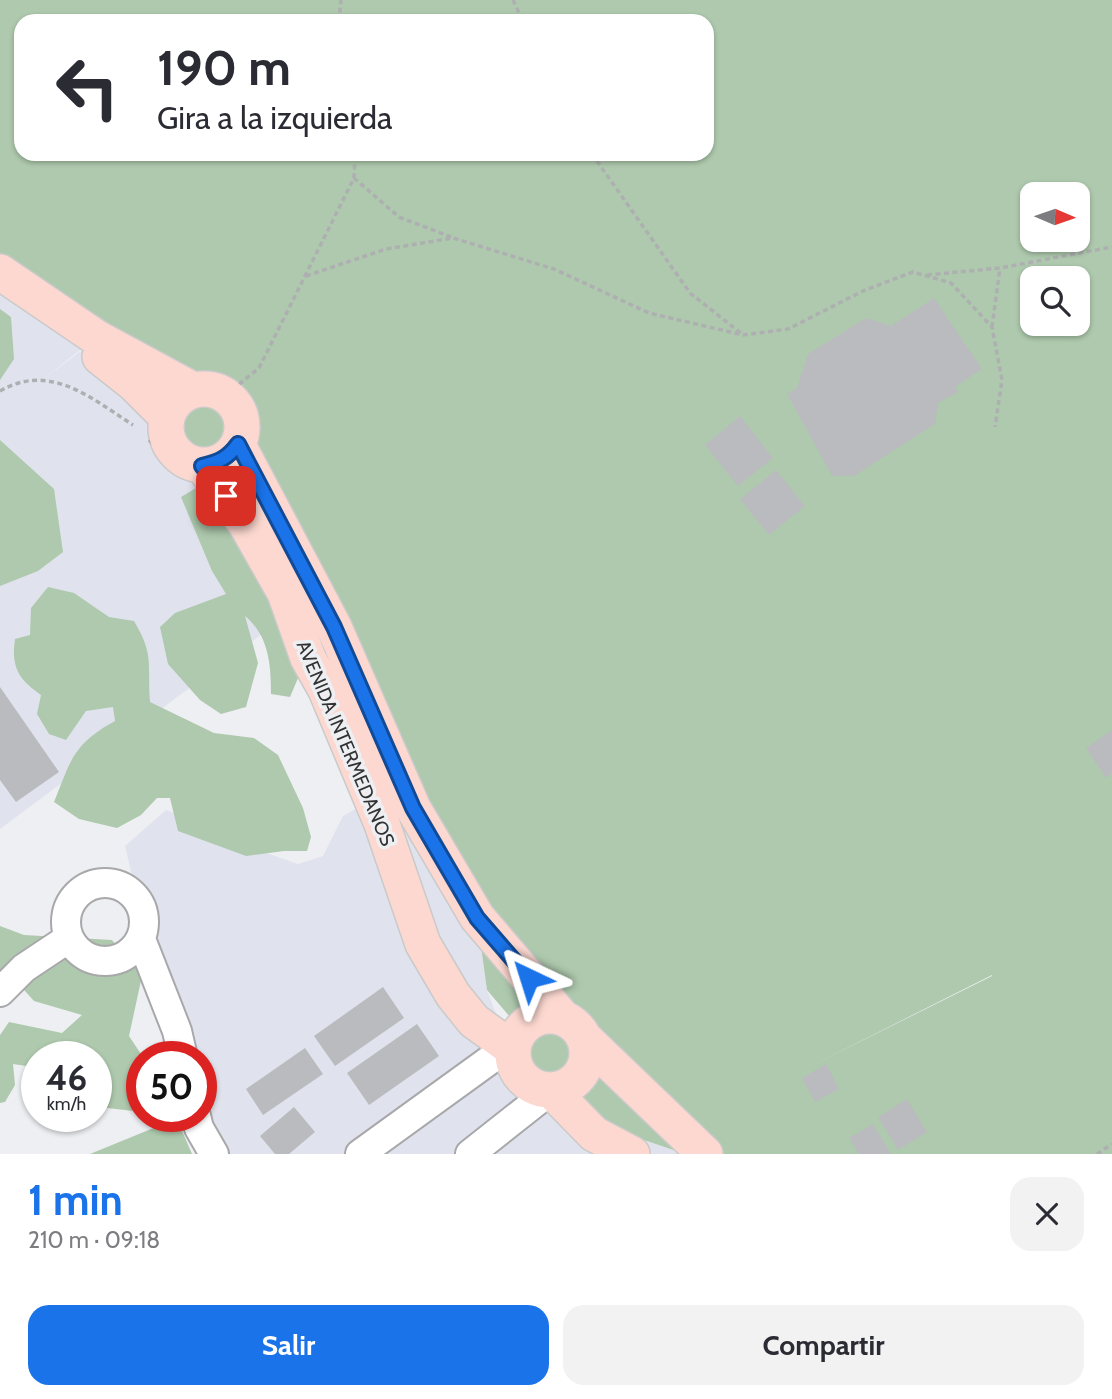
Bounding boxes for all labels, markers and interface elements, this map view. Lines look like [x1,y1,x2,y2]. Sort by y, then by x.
text: 190 m [157,38,291,97]
icon: left [42,42,133,133]
text: Gira a la izquierda [157,98,392,137]
north arrow [1020,182,1090,252]
map controls [1020,182,1090,336]
button: search [1020,266,1090,336]
pin [196,466,256,526]
icon: arrive [207,477,245,515]
street label: AVENIDA INTERMEDANOS [292,637,399,850]
position arrow [492,941,566,1015]
speed limit sign: 50 [126,1041,217,1132]
text: 46 [46,1056,87,1099]
text: km/h [47,1093,86,1115]
text: 1 min [28,1174,123,1226]
button: close [1010,1177,1084,1251]
text: 210 m · 09:18 [28,1226,160,1254]
button: Salir [28,1305,549,1385]
button: Compartir [563,1305,1084,1385]

